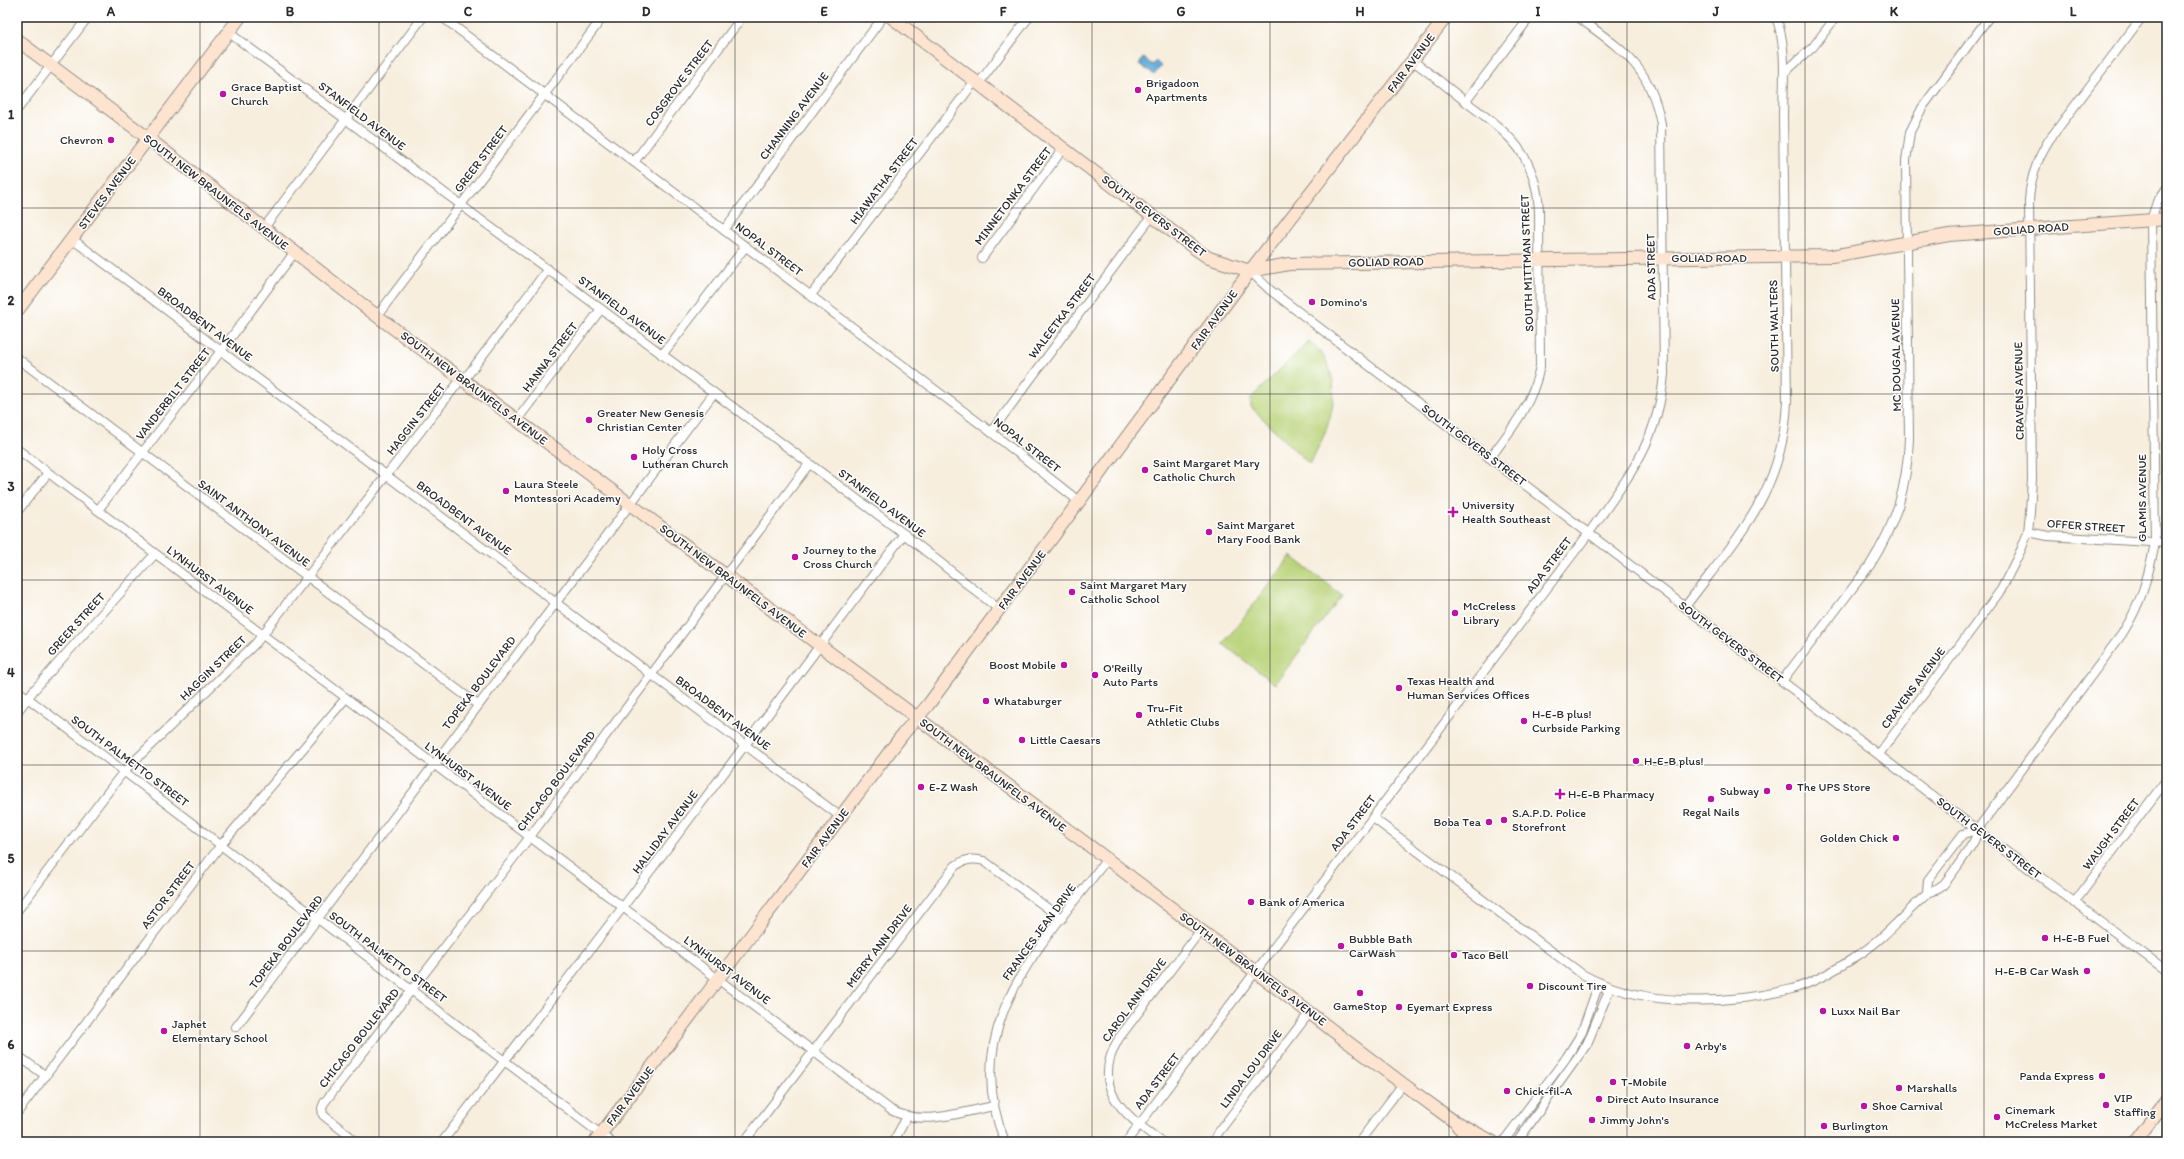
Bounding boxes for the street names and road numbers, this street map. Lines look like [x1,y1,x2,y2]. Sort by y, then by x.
street label: FAIR AVENUE [1384,30,1438,95]
street label: COSGROVE STREET [642,37,716,129]
street label: CHANNING AVENUE [756,69,832,163]
street label: STANFIELD AVENUE [316,79,409,154]
street label: GREER STREET [451,123,511,195]
street label: SOUTH NEW BRAUNFELS AVENUE [141,131,292,253]
street label: HIAWATHA STREET [847,135,921,227]
street label: MINNETONKA STREET [971,144,1055,248]
street label: STEVES AVENUE [75,154,139,232]
street label: SOUTH GEVERS STREET [1099,172,1209,260]
street label: SOUTH MITTMAN STREET [1518,194,1536,332]
street label: NOPAL STREET [732,219,806,279]
street label: GOLIAD ROAD [1993,219,2070,239]
street label: ADA STREET [1643,233,1659,300]
street label: GOLIAD ROAD [1671,251,1747,265]
street label: GOLIAD ROAD [1348,254,1424,270]
street label: WALEETKA STREET [1025,271,1099,361]
street label: STANFIELD AVENUE [576,273,669,348]
street label: SOUTH WALTERS [1766,279,1782,372]
street label: BROADBENT AVENUE [155,284,255,364]
street label: FAIR AVENUE [1188,287,1241,353]
street label: MC DOUGAL AVENUE [1888,298,1904,412]
street label: HANNA STREET [519,319,581,395]
street label: SOUTH NEW BRAUNFELS AVENUE [398,328,550,448]
street label: CRAVENS AVENUE [2011,341,2027,440]
street label: VANDERBILT STREET [133,345,213,443]
street label: HAGGIN STREET [384,380,449,458]
street label: SOUTH GEVERS STREET [1419,401,1529,489]
street label: NOPAL STREET [991,415,1063,476]
street label: GLAMIS AVENUE [2135,454,2149,542]
street label: STANFIELD AVENUE [836,466,929,541]
street label: SAINT ANTHONY AVENUE [195,476,313,570]
street label: BROADBENT AVENUE [414,478,514,558]
street label: OFFER STREET [2046,516,2126,536]
street label: SOUTH NEW BRAUNFELS AVENUE [657,521,809,641]
street label: ADA STREET [1523,534,1575,596]
street label: LYNHURST AVENUE [164,543,256,617]
street label: FAIR AVENUE [995,547,1049,612]
street label: GREER STREET [44,589,108,658]
street label: SOUTH GEVERS STREET [1676,598,1786,686]
street label: HAGGIN STREET [177,632,249,703]
street label: TOPEKA BOULEVARD [439,633,519,733]
street label: CRAVENS AVENUE [1878,644,1948,731]
street label: BROADBENT AVENUE [673,673,773,753]
street label: SOUTH PALMETTO STREET [68,712,192,810]
street label: SOUTH NEW BRAUNFELS AVENUE [917,715,1069,835]
street label: CHICAGO BOULEVARD [514,728,598,834]
street label: LYNHURST AVENUE [422,739,514,813]
street label: HALLIDAY AVENUE [629,787,701,876]
street label: ADA STREET [1327,792,1379,854]
street label: SOUTH GEVERS STREET [1934,794,2044,882]
street label: WAUGH STREET [2080,795,2143,873]
street label: FAIR AVENUE [798,805,852,870]
street label: ASTOR STREET [138,858,198,931]
street label: FRANCES JEAN DRIVE [999,881,1079,983]
street label: TOPEKA BOULEVARD [246,892,326,992]
street label: MERRY ANN DRIVE [843,901,915,990]
street label: SOUTH PALMETTO STREET [326,908,450,1006]
street label: SOUTH NEW BRAUNFELS AVENUE [1177,909,1329,1029]
street label: LYNHURST AVENUE [681,933,773,1007]
street label: CAROL ANN DRIVE [1099,955,1169,1045]
street label: CHICAGO BOULEVARD [316,985,402,1090]
street label: LINDA LOU DRIVE [1217,1027,1285,1111]
street label: ADA STREET [1131,1050,1183,1112]
street label: FAIR AVENUE [603,1063,657,1128]

